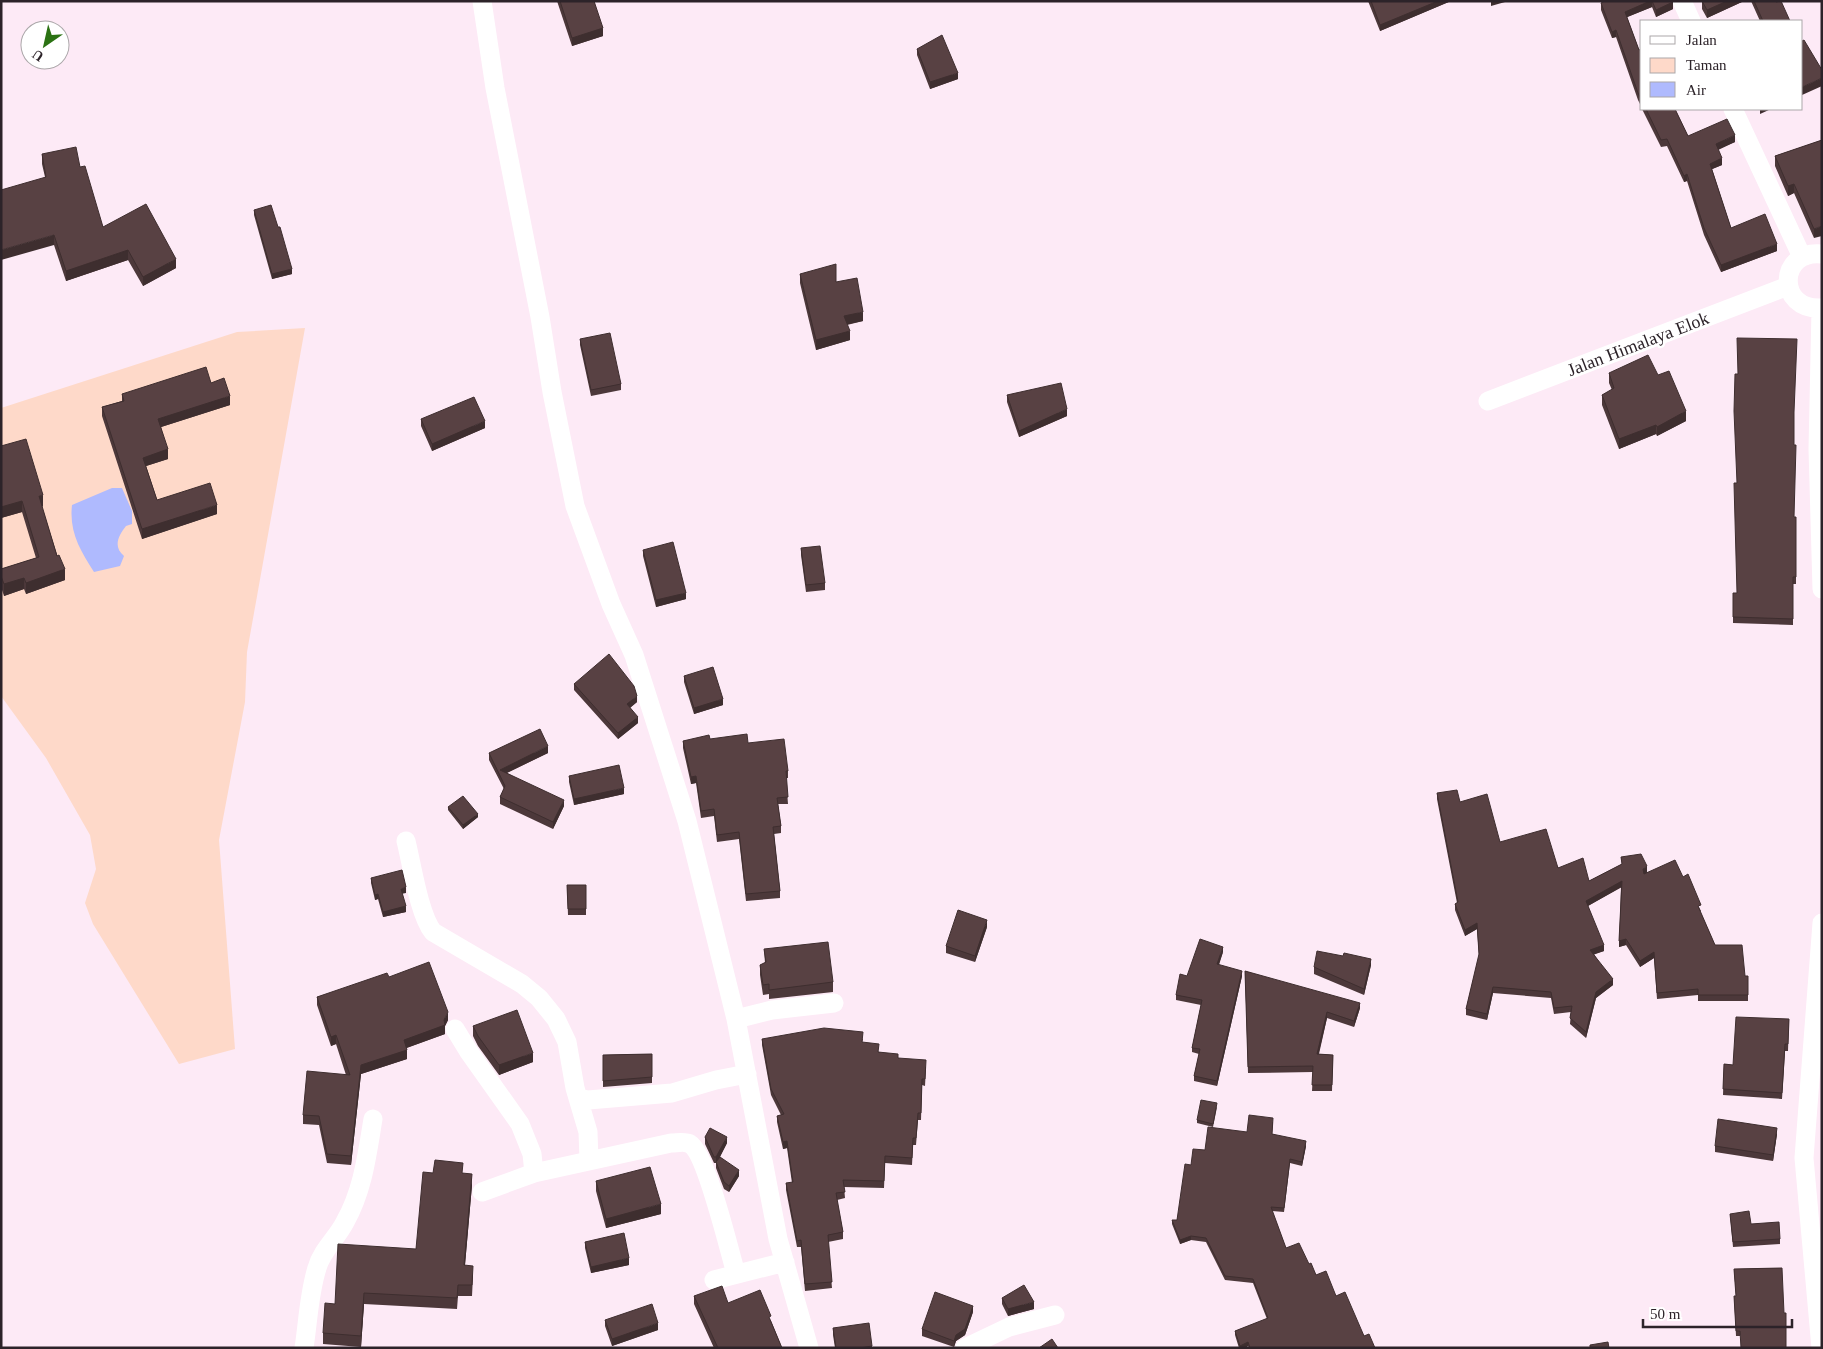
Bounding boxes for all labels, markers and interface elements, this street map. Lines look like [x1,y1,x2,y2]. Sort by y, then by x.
north arrow [20,20,70,70]
legend [1640,20,1803,110]
text: Jalan [1686,32,1717,48]
text: U [30,46,46,64]
text: Taman [1686,57,1727,73]
text: Air [1686,82,1706,98]
street label: Jalan Himalaya Elok [1564,308,1712,380]
scale bar [1643,1296,1792,1328]
text: 50 m [1650,1306,1681,1322]

